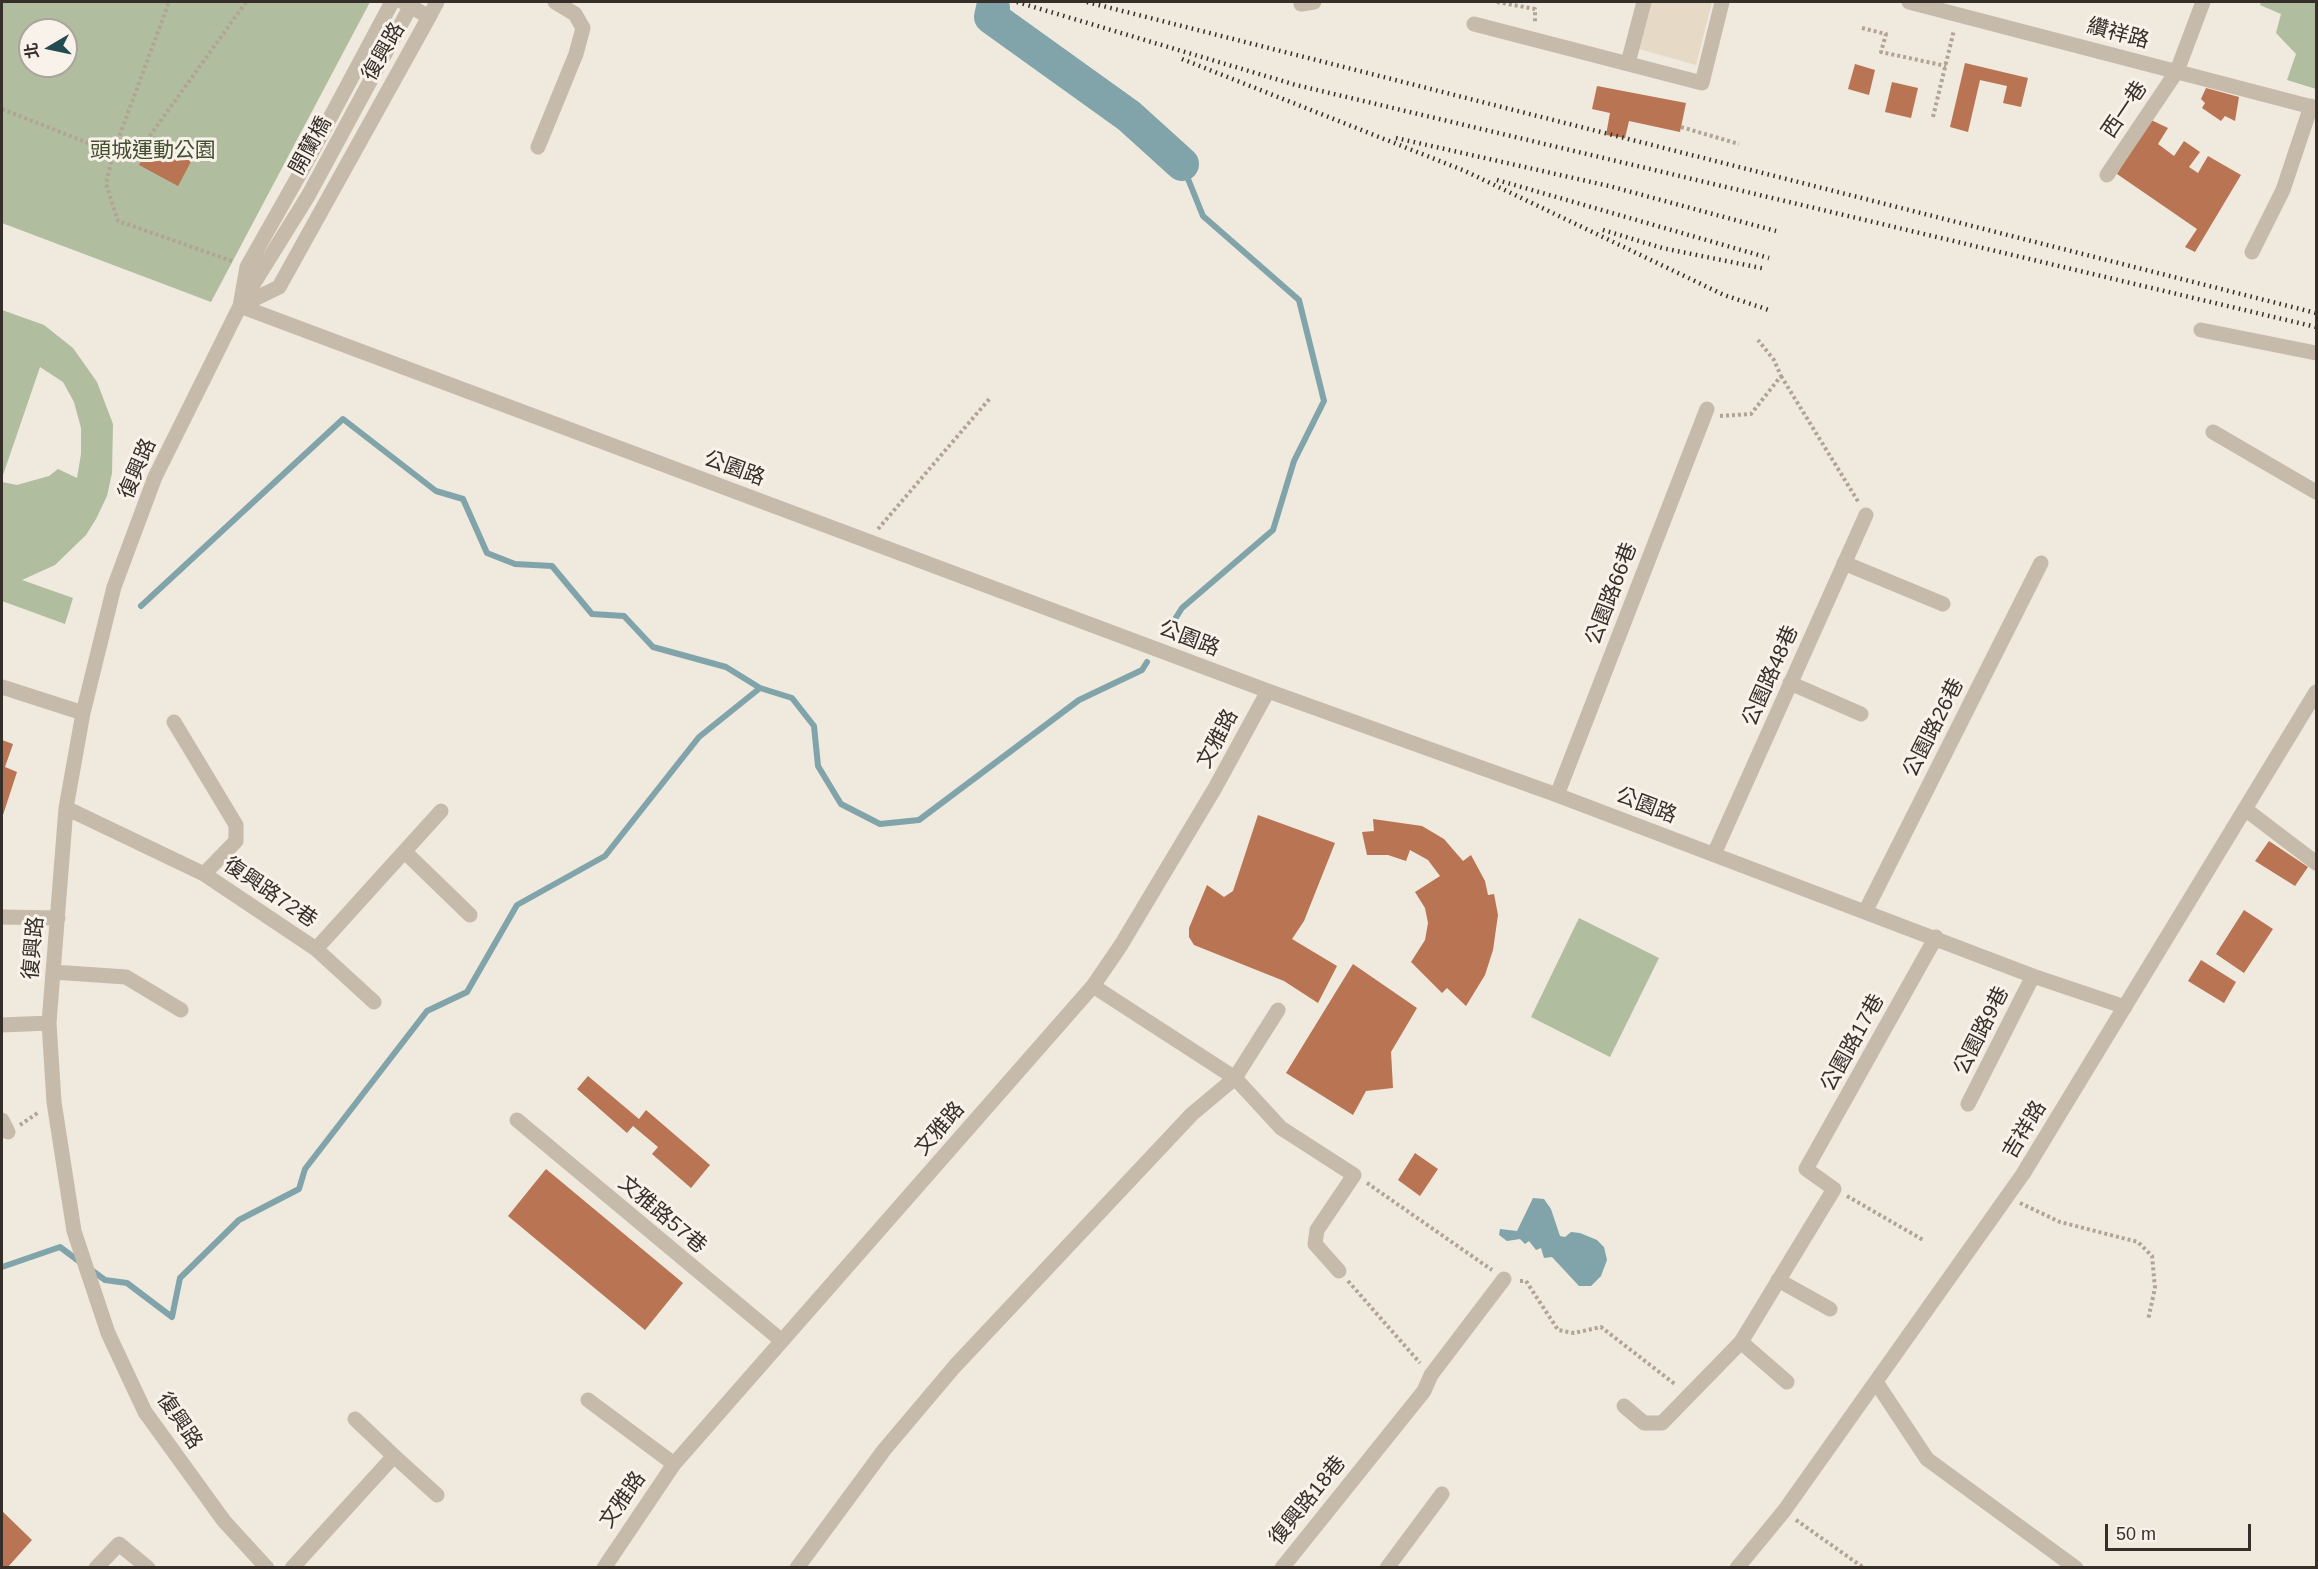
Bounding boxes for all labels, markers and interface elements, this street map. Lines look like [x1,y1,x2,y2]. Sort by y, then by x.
street label: 纘祥路 [2084,14,2152,54]
north arrow [18,18,78,78]
street label: 復興路 [357,18,411,86]
text: 北 [22,41,41,60]
street label: 西一巷 [2097,77,2153,143]
street label: 開蘭橋 [285,112,337,180]
park label: 頭城運動公園 [90,138,216,164]
street label: 復興路 [114,435,162,503]
street label: 公園路 [700,446,768,492]
street label: 公園路66巷 [1581,539,1643,649]
street label: 公園路 [1155,616,1223,662]
street label: 公園路48巷 [1738,622,1804,730]
street label: 公園路26巷 [1898,674,1970,782]
street label: 文雅路 [1192,705,1244,773]
street label: 公園路 [1612,783,1680,829]
street label: 復興路72巷 [218,853,322,933]
street label: 復興路 [19,916,49,980]
street label: 公園路9巷 [1949,983,2015,1079]
street label: 公園路17巷 [1816,990,1890,1096]
street label: 文雅路 [910,1097,970,1161]
street label: 吉祥路 [1998,1097,2052,1163]
street label: 文雅路57巷 [613,1171,711,1259]
street label: 復興路 [151,1388,207,1454]
street label: 復興路18巷 [1264,1451,1352,1551]
street label: 文雅路 [595,1467,651,1533]
scale bar [2108,1512,2254,1550]
text: 50 m [2116,1524,2156,1544]

